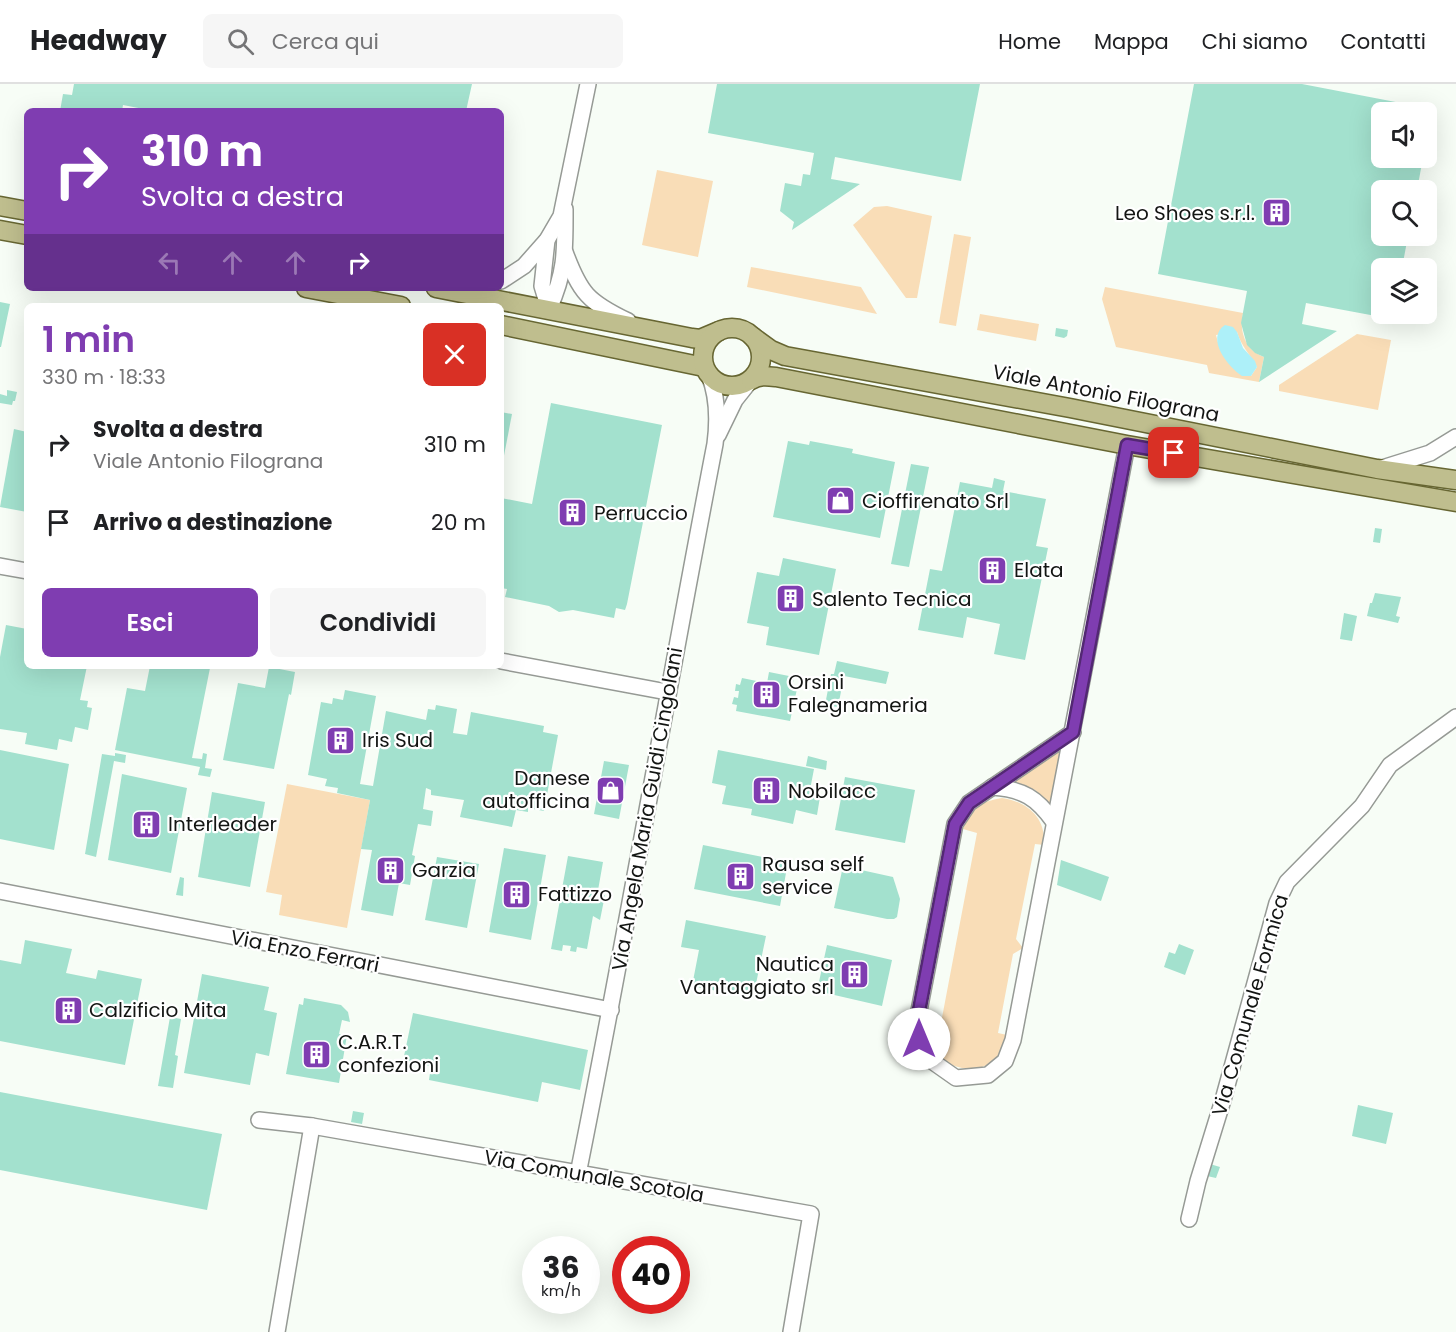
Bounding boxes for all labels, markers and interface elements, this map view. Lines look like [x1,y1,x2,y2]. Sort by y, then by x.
search box [203,14,623,68]
text: Headway [30,21,167,60]
icon: search [224,25,257,58]
text: Cerca qui [272,26,379,57]
text: Home [998,27,1061,56]
text: Mappa [1094,27,1169,56]
text: Chi siamo [1202,27,1308,56]
text: Contatti [1341,27,1426,56]
map controls [1371,102,1437,324]
button: sound [1371,102,1437,168]
text: 310 m [141,122,263,181]
icon: right [42,132,120,210]
text: Svolta a destra [141,178,344,215]
button: search [1371,180,1437,246]
building icon: Leo Shoes s.r.l. [1260,197,1292,229]
place label: Leo Shoes s.r.l. [1115,199,1255,227]
icon: left [153,246,186,279]
icon: ahead [216,246,249,279]
icon: ahead [279,246,312,279]
icon: right [342,246,375,279]
button: layers [1371,258,1437,324]
text: 1 min [42,314,135,365]
button: close [423,323,486,386]
street label: Viale Antonio Filograna [990,357,1222,429]
text: 330 m · 18:33 [42,363,166,391]
text: Svolta a destra [93,414,263,445]
pin [1148,427,1199,478]
icon: right [42,428,75,461]
text: 310 m [424,429,486,460]
icon: arrive [1157,436,1190,469]
text: Viale Antonio Filograna [93,447,323,475]
shop icon: Cioffirenato Srl [825,485,857,517]
place label: Cioffirenato Srl [862,487,1009,515]
building icon: Perruccio [557,497,589,529]
place label: Perruccio [594,499,688,527]
icon: arrive [42,506,75,539]
text: Arrivo a destinazione [93,507,332,538]
text: 20 m [431,507,486,538]
building icon: Elata [977,554,1009,586]
place label: Elata [1014,556,1064,584]
building icon: Salento Tecnica [775,583,807,615]
place label: Salento Tecnica [812,585,972,613]
button: Esci [42,588,258,657]
button: Condividi [270,588,486,657]
street label: Via Angela Maria Guidi Cingolani [605,645,689,973]
place label: Orsini Falegnameria [788,668,928,719]
building icon: Orsini Falegnameria [751,678,783,710]
building icon: Iris Sud [325,724,357,756]
place label: Iris Sud [362,726,433,754]
place label: Danese autofficina [482,764,590,815]
shop icon: Danese autofficina [595,774,627,806]
building icon: Nobilacc [751,775,783,807]
place label: Nobilacc [788,777,876,805]
building icon: Interleader [131,808,163,840]
place label: Interleader [168,810,277,838]
place label: Rausa self service [762,850,864,901]
building icon: Garzia [375,854,407,886]
place label: Garzia [412,856,476,884]
building icon: Rausa self service [725,860,757,892]
building icon: Fattizzo [501,878,533,910]
place label: Fattizzo [538,880,612,908]
street label: Via Comunale Formica [1205,891,1295,1119]
street label: Via Enzo Ferrari [228,923,382,979]
place label: Nautica Vantaggiato srl [680,950,834,1001]
building icon: Nautica Vantaggiato srl [839,959,871,991]
building icon: Calzificio Mita [52,994,84,1026]
place label: Calzificio Mita [89,996,227,1024]
position arrow [887,1007,951,1071]
place label: C.A.R.T. confezioni [338,1028,439,1079]
building icon: C.A.R.T. confezioni [301,1038,333,1070]
street label: Via Comunale Scotola [482,1143,706,1209]
speed limit sign: 40 [612,1236,690,1314]
text: 36 [542,1246,580,1289]
text: km/h [541,1280,581,1301]

